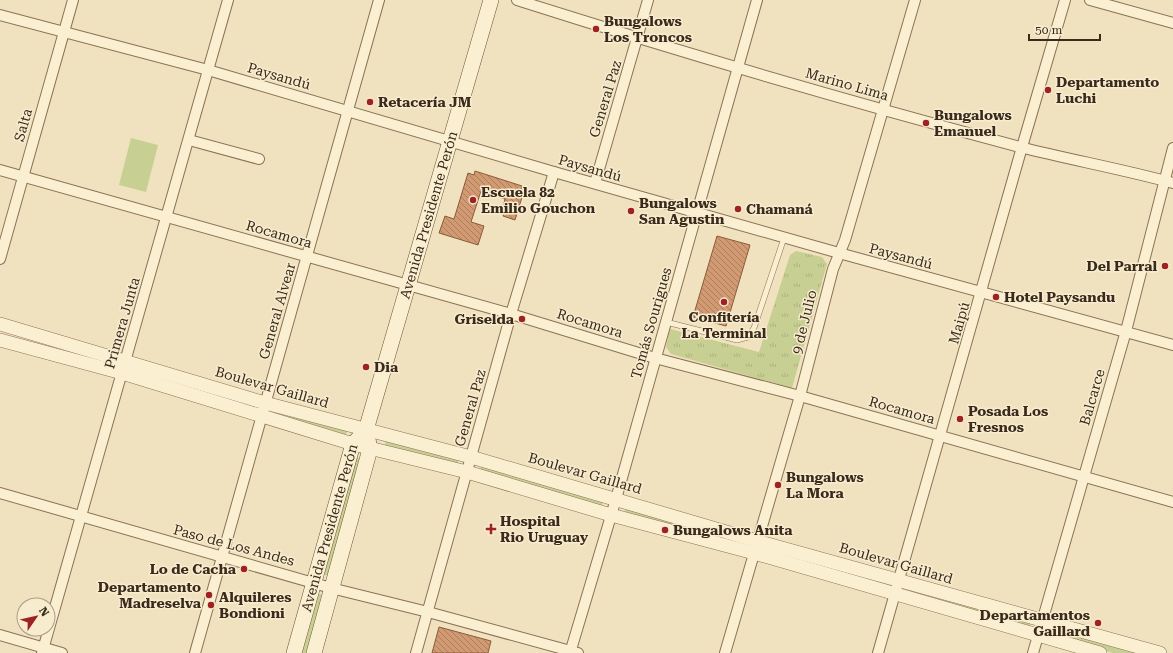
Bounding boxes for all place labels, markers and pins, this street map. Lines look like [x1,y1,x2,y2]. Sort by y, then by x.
place label: Bungalows Los Troncos [604,13,692,45]
marker: Bungalows Los Troncos [591,24,601,34]
place label: Departamento Luchi [1056,74,1159,106]
marker: Departamento Luchi [1043,85,1053,95]
place label: Retacería JM [378,94,472,110]
marker: Retacería JM [365,97,375,107]
place label: Bungalows Emanuel [934,107,1012,139]
marker: Bungalows Emanuel [921,118,931,128]
place label: Escuela 82 Emilio Gouchon [481,184,596,216]
marker: Escuela 82 Emilio Gouchon [468,195,478,205]
place label: Bungalows San Agustin [639,195,725,227]
place label: Chamaná [746,201,814,217]
marker: Chamaná [733,204,743,214]
marker: Bungalows San Agustin [626,206,636,216]
place label: Del Parral [1086,258,1157,274]
marker: Del Parral [1160,261,1170,271]
place label: Hotel Paysandu [1004,289,1115,305]
marker: Hotel Paysandu [991,292,1001,302]
marker: Confitería La Terminal [719,297,729,307]
place label: Confitería La Terminal [682,309,767,341]
place label: Griselda [455,311,515,327]
marker: Griselda [517,314,527,324]
place label: Dia [374,359,399,375]
marker: Dia [361,362,371,372]
place label: Posada Los Fresnos [968,403,1048,435]
marker: Posada Los Fresnos [955,414,965,424]
place label: Bungalows La Mora [786,469,864,501]
marker: Bungalows La Mora [773,480,783,490]
place label: Hospital Rio Uruguay [500,513,589,545]
place label: Bungalows Anita [673,522,793,538]
marker: Hospital Rio Uruguay [485,523,497,535]
marker: Bungalows Anita [660,525,670,535]
place label: Lo de Cacha [150,561,237,577]
marker: Lo de Cacha [239,564,249,574]
place label: Departamento Madreselva [98,579,202,611]
place label: Alquileres Bondioni [219,589,292,621]
marker: Departamento Madreselva [204,590,214,600]
marker: Alquileres Bondioni [206,600,216,610]
place label: Departamentos Gaillard [980,607,1091,639]
marker: Departamentos Gaillard [1093,618,1103,628]

